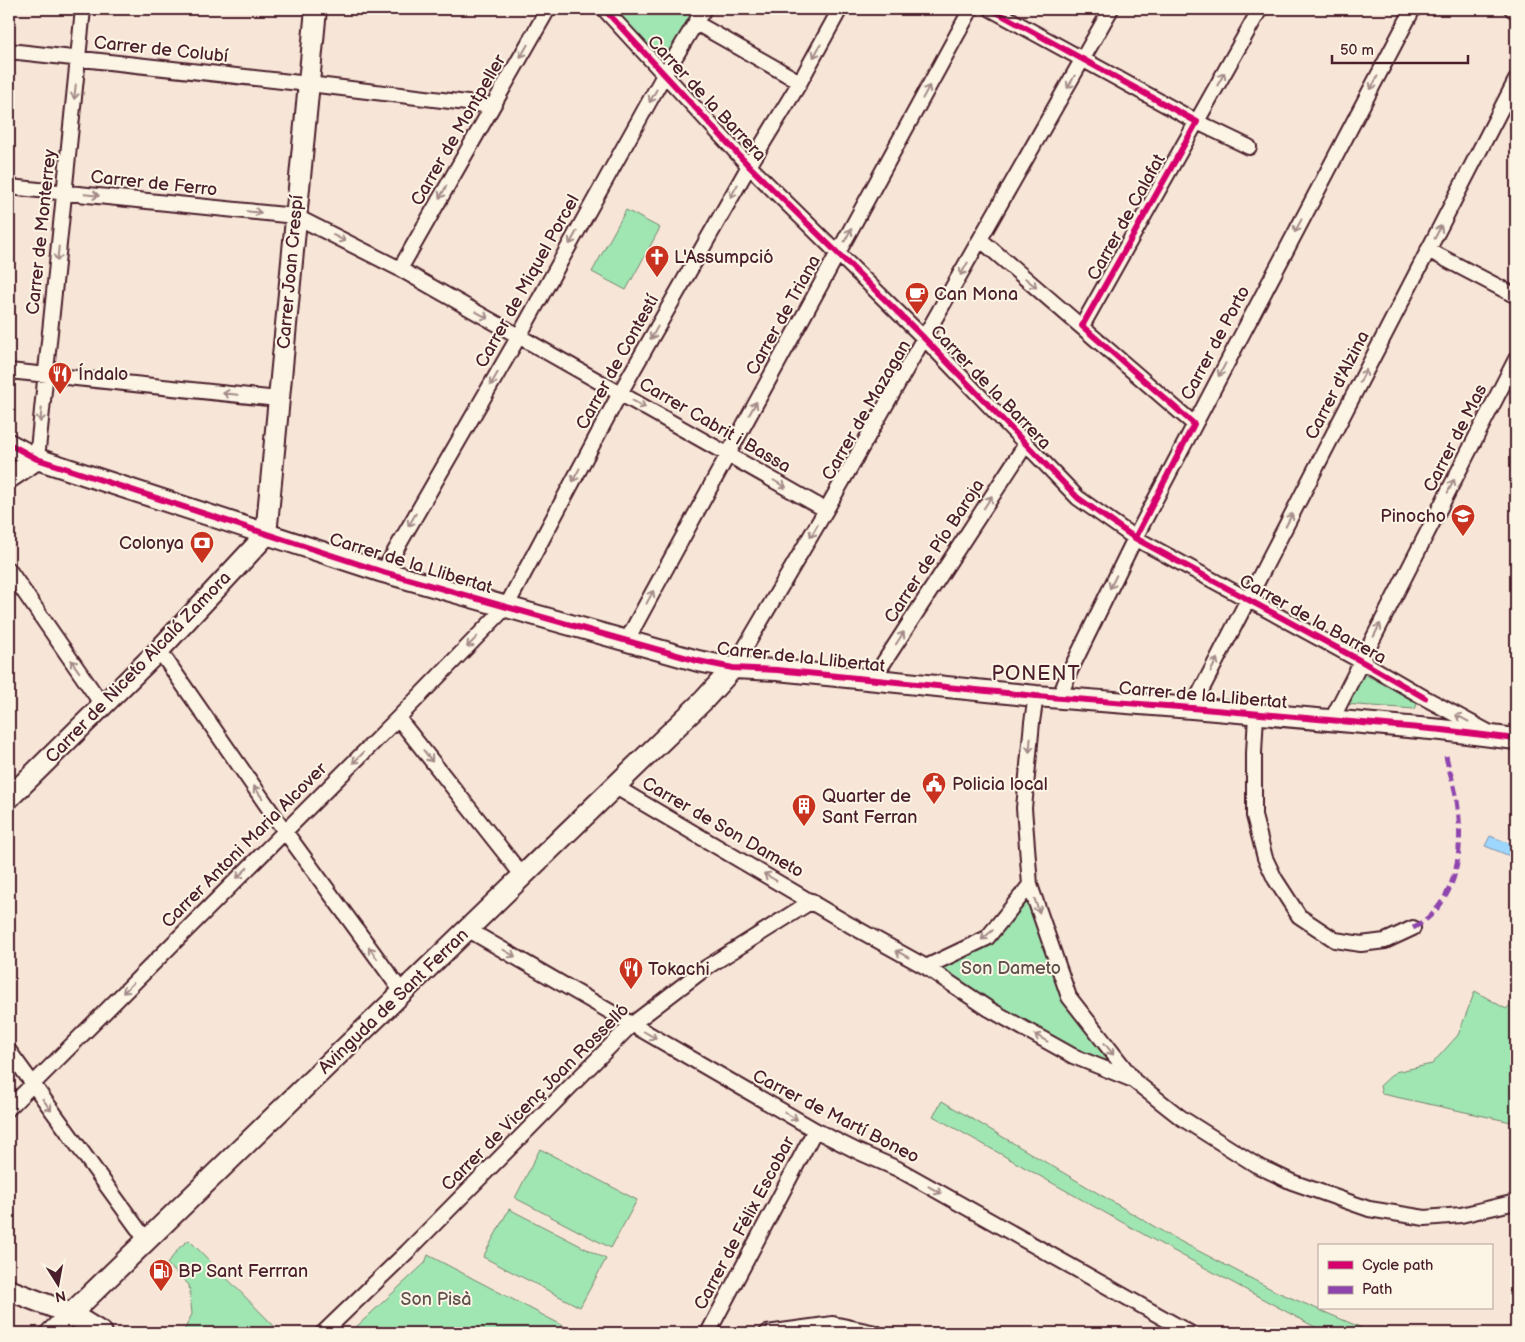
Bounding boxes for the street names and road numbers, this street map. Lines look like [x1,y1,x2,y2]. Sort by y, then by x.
street label: Carrer de la Barrera [643,31,770,166]
street label: Carrer de Colubí [93,32,230,67]
street label: Carrer de Montpeller [407,50,511,210]
street label: Carrer de Monterrey [22,147,61,316]
street label: Carrer de Calafat [1083,150,1170,284]
street label: Carrer de Ferro [90,166,218,201]
street label: Carrer de Miquel Porcel [471,191,584,371]
street label: Carrer Joan Crespí [273,194,308,350]
street label: Carrer de Triana [742,251,825,379]
street label: Carrer de Porto [1177,283,1254,404]
street label: Carrer de Contestí [572,290,664,433]
street label: Carrer de la Barrera [926,321,1055,454]
street label: Carrer d'Alzina [1301,327,1374,443]
street label: Carrer de Mazagan [818,336,915,484]
street label: Carrer Cabrit i Bassa [635,373,794,477]
street label: Carrer de Mas [1419,381,1492,496]
street label: Carrer de Pío Baroja [880,475,989,627]
street label: Carrer de la Llibertat [327,529,495,598]
street label: Carrer de Niceto Alcalá Zamora [41,567,235,767]
street label: Carrer de la Barrera [1236,570,1390,669]
street label: Carrer de la Llibertat [716,638,887,677]
street label: Carrer de la Llibertat [1118,678,1289,713]
street label: Carrer Antoni Maria Alcover [157,758,332,932]
street label: Carrer de Son Dameto [638,773,807,882]
street label: Avinguda de Sant Ferran [314,924,473,1078]
street label: Carrer de Vicenç Joan Rosselló [437,999,633,1195]
street label: Carrer de Martí Boneo [749,1065,923,1168]
street label: Carrer de Félix Escobar [690,1132,799,1314]

